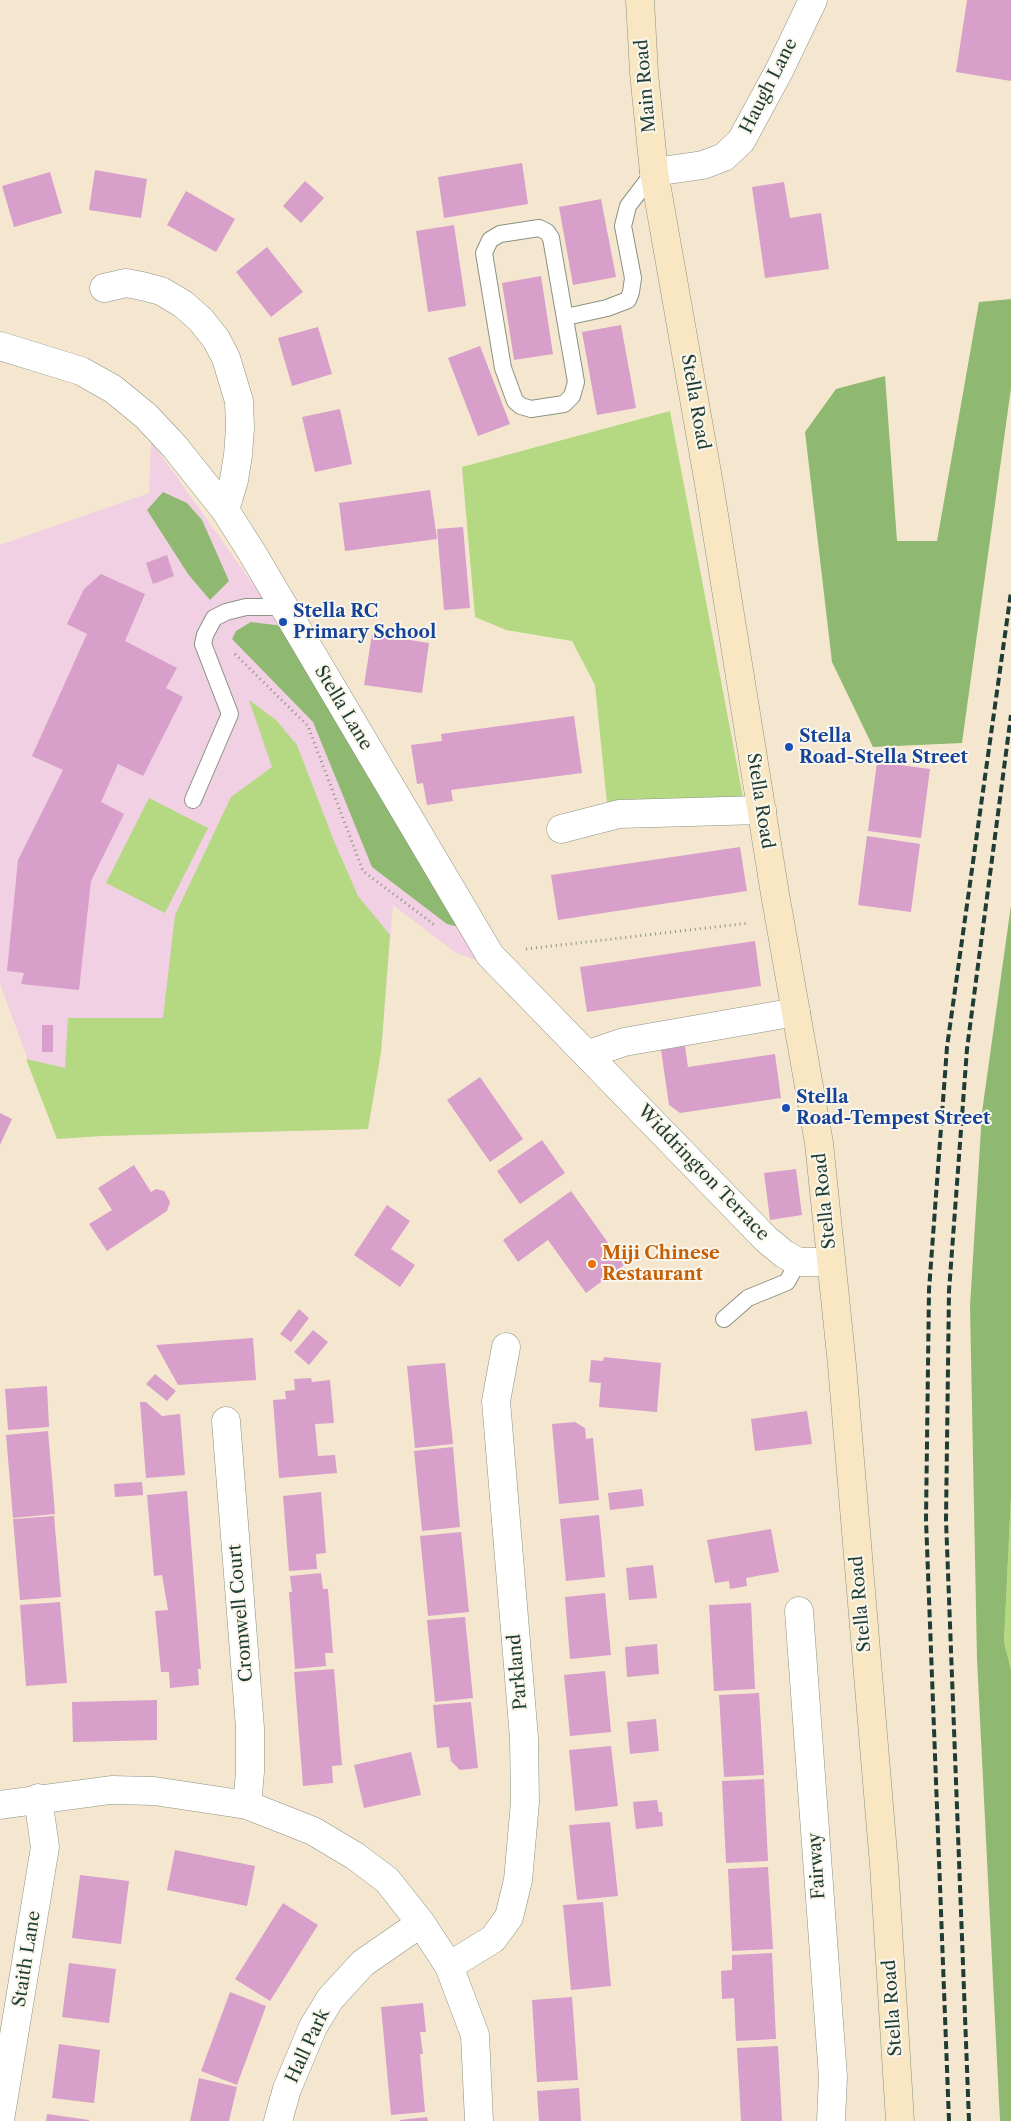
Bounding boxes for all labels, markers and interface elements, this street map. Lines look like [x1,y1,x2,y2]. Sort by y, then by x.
street label: Haugh Lane [736,35,802,137]
street label: Main Road [631,38,661,134]
street label: Stella Road [676,352,714,452]
place label: Stella RC Primary School [293,601,436,644]
marker: Stella RC Primary School [277,616,289,628]
street label: Stella Lane [309,662,377,754]
place label: Stella Road-Stella Street [799,726,968,769]
marker: Stella Road-Stella Street [783,741,795,753]
street label: Stella Road [742,752,778,850]
place label: Stella Road-Tempest Street [796,1087,990,1130]
street label: Widdrington Terrace [633,1101,773,1245]
marker: Stella Road-Tempest Street [780,1102,792,1114]
street label: Stella Road [809,1152,841,1250]
place label: Miji Chinese Restaurant [602,1243,720,1286]
marker: Miji Chinese Restaurant [586,1258,598,1270]
street label: Cromwell Court [224,1543,258,1683]
street label: Stella Road [846,1555,876,1653]
street label: Parkland [504,1633,532,1711]
street label: Fairway [804,1832,830,1900]
street label: Staith Lane [9,1909,45,2009]
street label: Stella Road [879,1959,907,2057]
street label: Hall Park [281,2005,335,2087]

